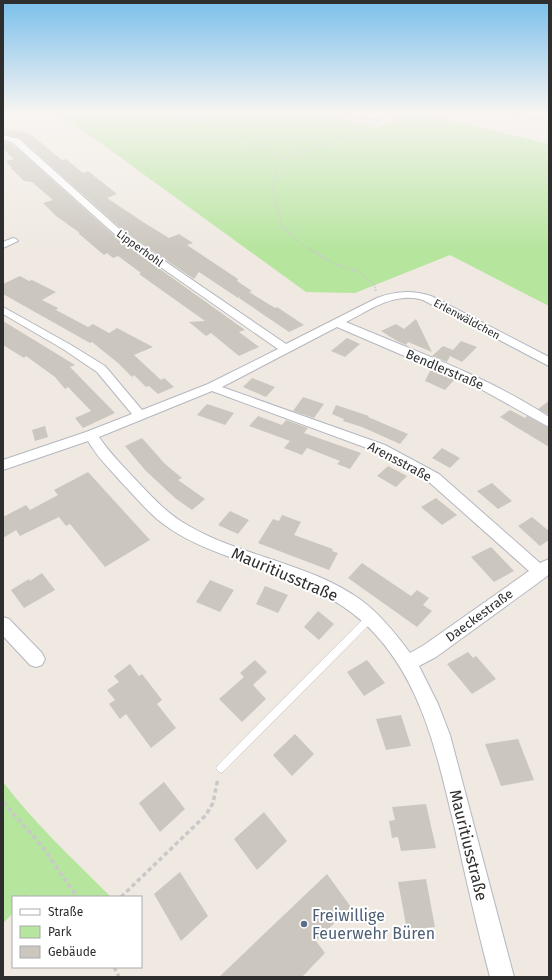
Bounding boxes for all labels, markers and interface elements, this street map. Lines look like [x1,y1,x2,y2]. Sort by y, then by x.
street label: Lipperhohl [114,227,166,270]
street label: Erlenwäldchen [431,297,502,342]
street label: Bendlerstraße [404,346,486,393]
street label: Arensstraße [365,438,434,484]
street label: Mauritiusstraße [229,543,341,605]
street label: Daeckestraße [443,586,516,645]
street label: Mauritiusstraße [446,788,492,903]
legend [12,896,142,968]
text: Straße [48,905,83,919]
place label: Freiwillige Feuerwehr Büren [312,906,435,943]
marker: Freiwillige Feuerwehr Büren [299,919,309,929]
text: Park [48,925,72,939]
text: Gebäude [48,945,96,959]

